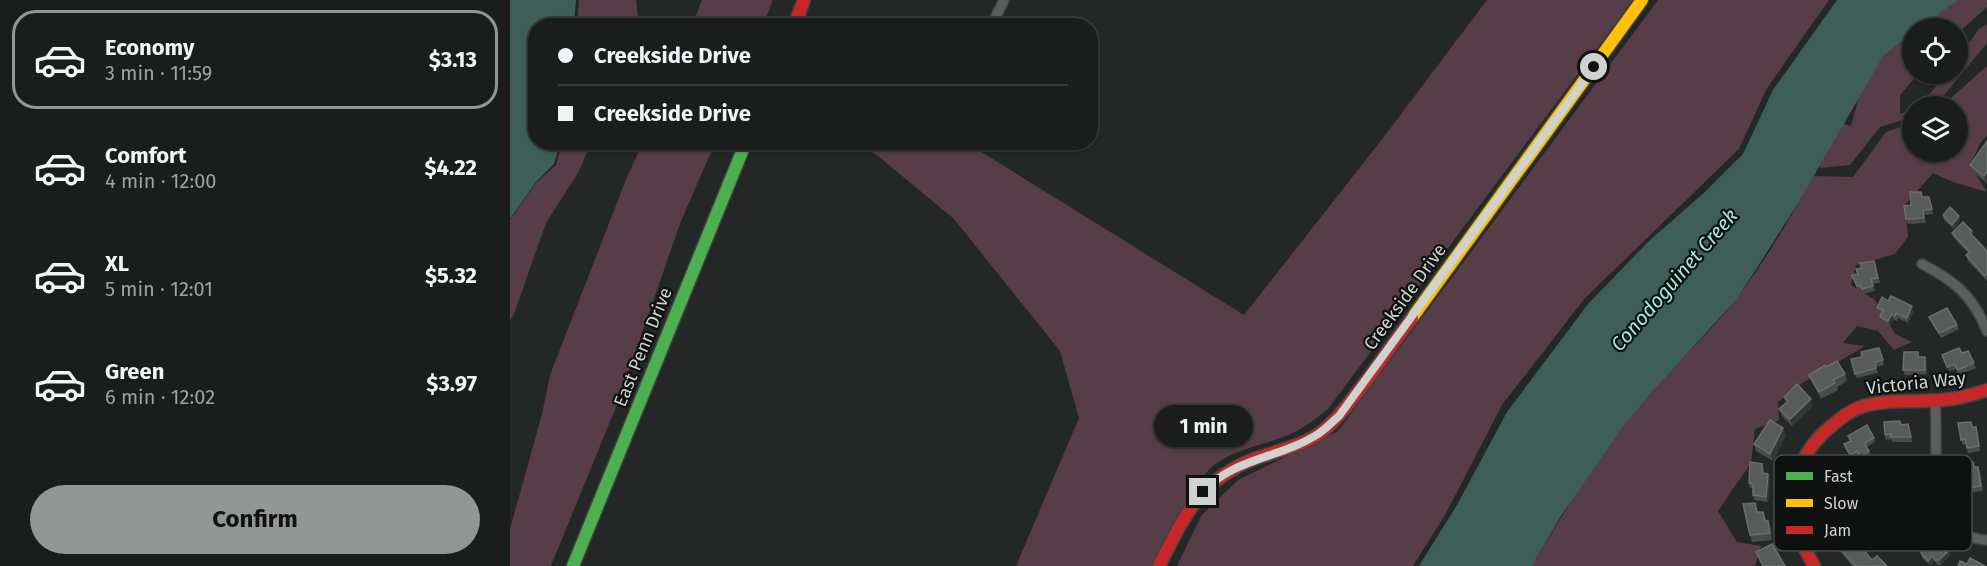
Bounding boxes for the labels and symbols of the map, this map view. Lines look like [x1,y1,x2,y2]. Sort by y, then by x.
route start [1580,53,1607,80]
water label: Conodoguinet Creek [1606,204,1742,356]
street label: Creekside Drive [1359,240,1451,354]
street label: East Penn Drive [609,284,677,410]
street label: Victoria Way [1865,367,1967,399]
callout: 1 min [1154,405,1252,447]
legend [1774,455,1972,551]
text: Fast [1824,467,1853,486]
route end [1189,478,1216,505]
text: Slow [1824,494,1859,513]
text: Jam [1824,521,1851,540]

